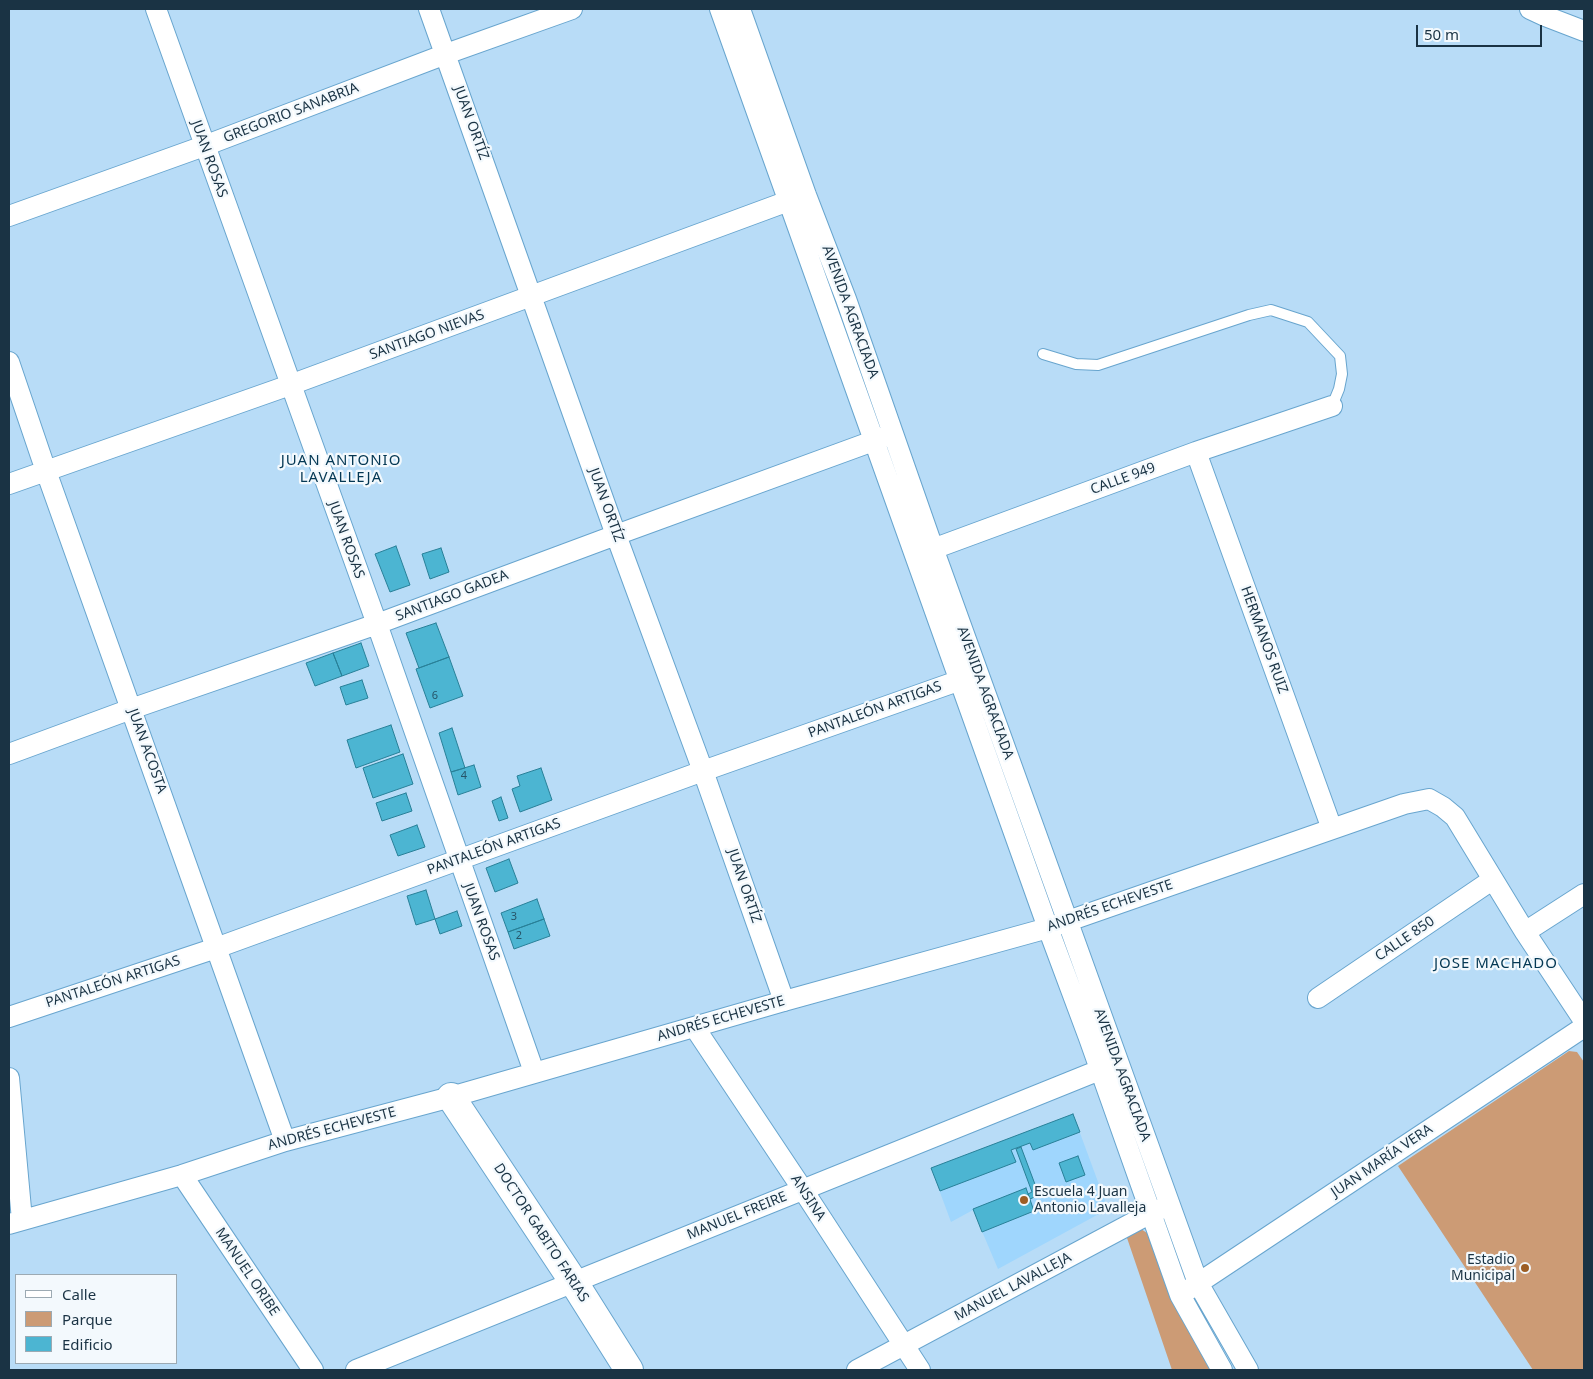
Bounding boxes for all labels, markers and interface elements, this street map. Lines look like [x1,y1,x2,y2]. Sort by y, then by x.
scale bar [1418,15,1544,47]
text: 50 m [1424,24,1459,44]
street label: GREGORIO SANABRIA [221,79,361,147]
street label: JUAN ORTÍZ [450,84,492,162]
street label: JUAN ROSAS [187,118,231,200]
street label: AVENIDA AGRACIADA [818,243,882,381]
street label: SANTIAGO NIEVAS [367,306,487,364]
district label: JUAN ANTONIO LAVALLEJA [279,452,403,487]
street label: CALLE 949 [1088,459,1158,499]
street label: JUAN ORTÍZ [585,466,627,544]
street label: JUAN ROSAS [324,499,368,581]
street label: SANTIAGO GADEA [393,567,511,625]
street label: HERMANOS RUIZ [1237,584,1291,696]
street label: AVENIDA AGRACIADA [953,624,1017,762]
street label: PANTALEÓN ARTIGAS [806,678,944,742]
house number: 6 [432,689,438,703]
street label: JUAN ACOSTA [124,706,170,796]
house number: 4 [461,769,467,783]
street label: PANTALEÓN ARTIGAS [425,815,563,879]
street label: JUAN ORTÍZ [723,847,765,925]
street label: ANDRÉS ECHEVESTE [1045,877,1175,935]
street label: JUAN ROSAS [459,881,503,963]
house number: 3 [511,910,517,924]
street label: CALLE 850 [1372,913,1438,965]
house number: 2 [516,929,522,943]
street label: PANTALEÓN ARTIGAS [44,952,182,1012]
district label: JOSE MACHADO [1432,955,1560,973]
street label: ANDRÉS ECHEVESTE [655,993,787,1045]
street label: AVENIDA AGRACIADA [1090,1006,1154,1144]
street label: ANDRÉS ECHEVESTE [266,1104,398,1154]
street label: JUAN MARÍA VERA [1328,1121,1436,1201]
street label: DOCTOR GABITO FARIAS [490,1161,592,1305]
street label: ANSINA [787,1172,829,1224]
place label: Escuela 4 Juan Antonio Lavalleja [1034,1184,1146,1216]
street label: MANUEL FREIRE [685,1188,789,1244]
marker: Escuela 4 Juan Antonio Lavalleja [1018,1194,1030,1206]
street label: MANUEL ORIBE [211,1225,283,1319]
street label: MANUEL LAVALLEJA [952,1249,1074,1325]
place label: Estadio Municipal [1451,1252,1515,1284]
marker: Estadio Municipal [1519,1262,1531,1274]
legend [15,1274,178,1364]
text: Calle [62,1284,96,1304]
text: Parque [62,1309,112,1329]
text: Edificio [62,1334,113,1354]

